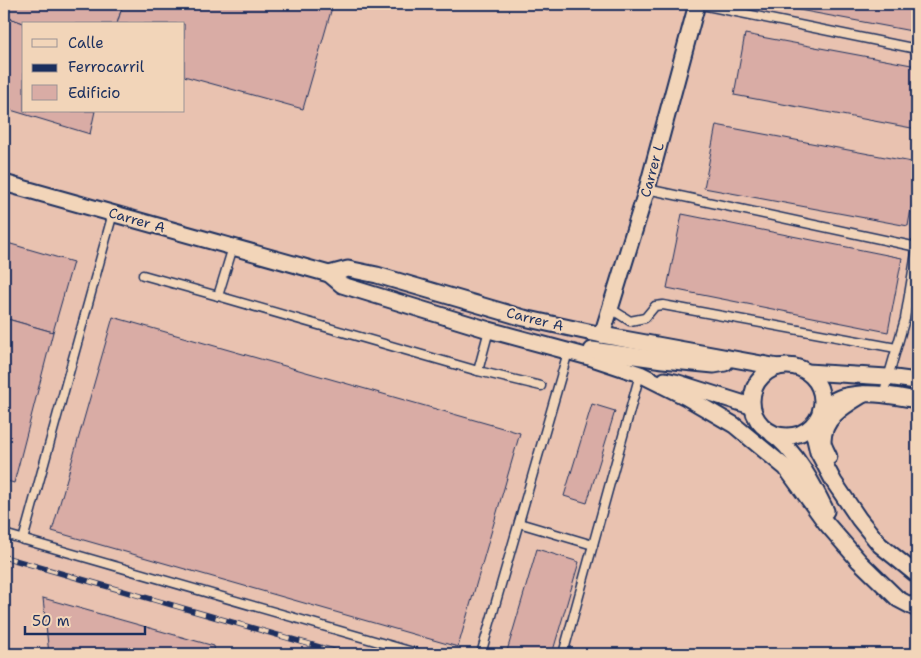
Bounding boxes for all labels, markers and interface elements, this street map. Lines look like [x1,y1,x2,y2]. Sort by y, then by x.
legend [22,22,185,112]
text: Calle [68,33,104,53]
text: Ferrocarril [68,57,145,77]
text: Edificio [68,83,120,103]
street label: Carrer L [636,140,668,199]
street label: Carrer A [107,203,167,237]
street label: Carrer A [505,303,565,335]
scale bar [25,603,145,635]
text: 50 m [32,611,70,631]

